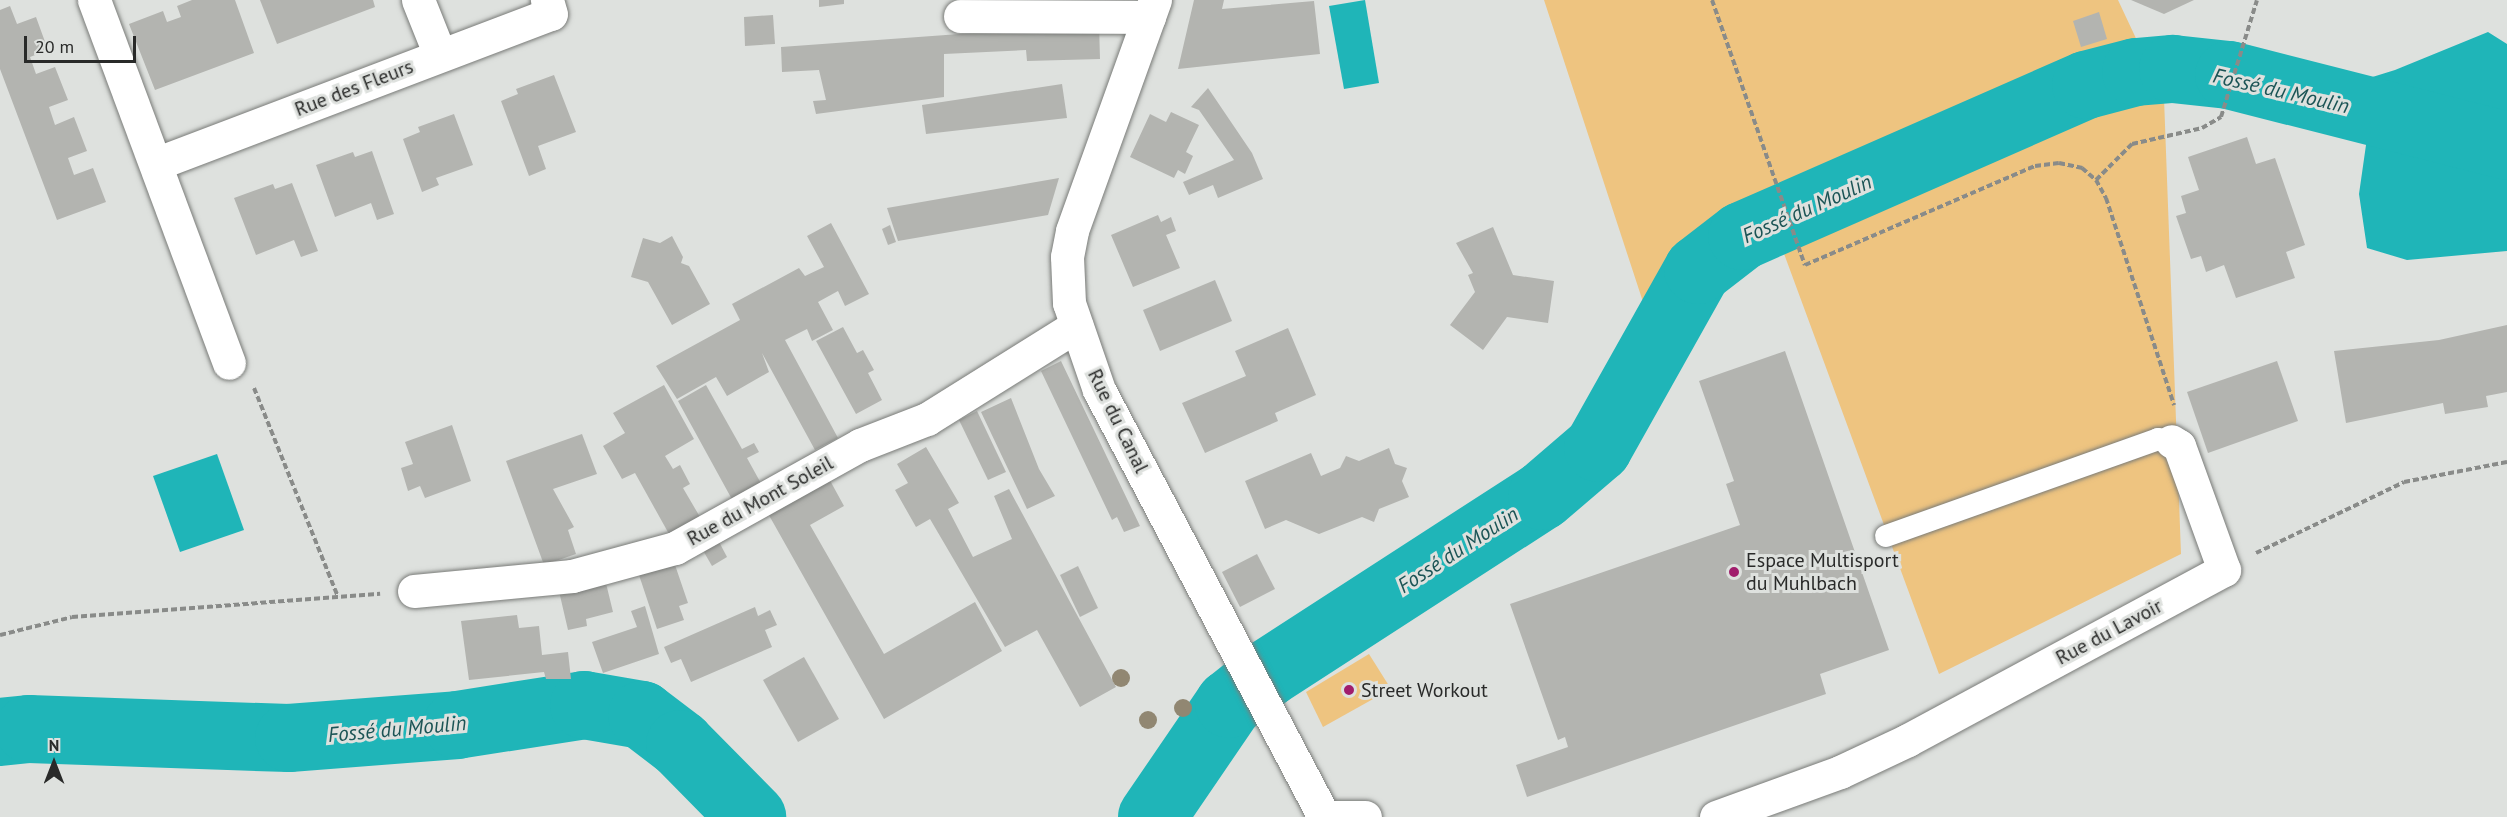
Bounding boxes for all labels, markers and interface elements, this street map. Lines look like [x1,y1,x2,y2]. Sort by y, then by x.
scale bar [27,24,140,62]
text: 20 m [35,35,74,58]
street label: Rue des Fleurs [291,54,417,122]
water label: Fossé du Moulin [2210,63,2352,119]
water label: Fossé du Moulin [1738,169,1876,249]
street label: Rue du Canal [1083,365,1153,477]
street label: Rue du Mont Soleil [683,451,837,551]
water label: Fossé du Moulin [1393,502,1523,598]
place label: Espace Multisport du Muhlbach [1746,548,1899,595]
marker: Espace Multisport du Muhlbach [1727,565,1741,579]
street label: Rue du Lavoir [2052,594,2166,670]
place label: Street Workout [1361,678,1488,702]
marker: Street Workout [1342,683,1356,697]
water label: Fossé du Moulin [327,710,467,748]
north arrow [24,733,84,793]
text: N [49,735,59,755]

